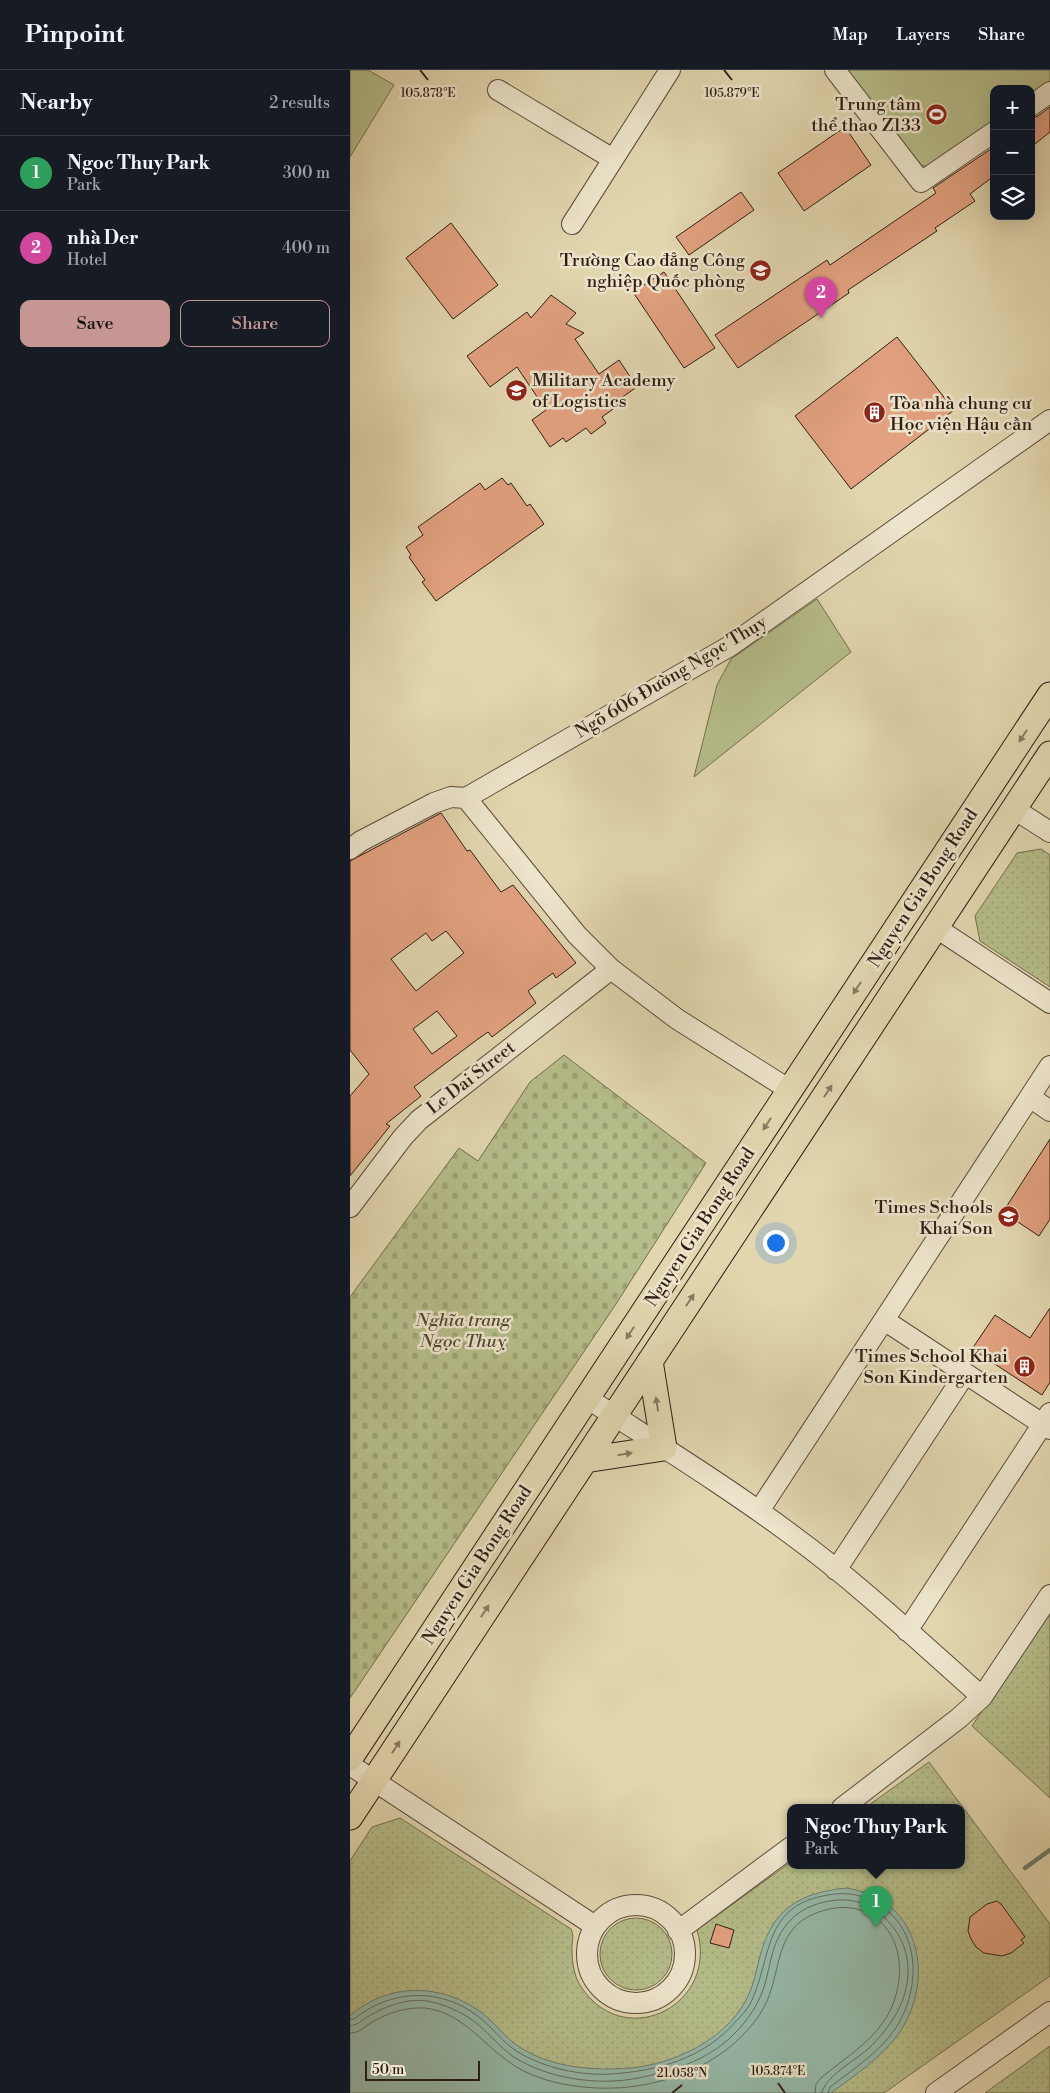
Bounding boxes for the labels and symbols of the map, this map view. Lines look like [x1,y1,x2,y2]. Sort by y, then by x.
text: 105.878°E [400,86,456,101]
text: 105.879°E [704,86,760,101]
place label: Trung tâm thể thao Z133 [811,93,921,137]
sports icon: Trung tâm thể thao Z133 [925,102,949,126]
place label: Trường Cao đẳng Công nghiệp Quốc phòng [560,249,746,293]
school or university icon: Trường Cao đẳng Công nghiệp Quốc phòng [749,258,773,282]
pin: 2 [805,277,837,318]
place label: Military Academy of Logistics [532,369,676,413]
school or university icon: Military Academy of Logistics [504,378,528,402]
place label: Tòa nhà chung cư Học viện Hậu cần [890,392,1032,436]
building icon: Tòa nhà chung cư Học viện Hậu cần [862,401,886,425]
street label: Ngõ 606 Đường Ngọc Thụy [571,610,771,743]
one-way arrow [1018,729,1028,742]
street label: Nguyen Gia Bong Road [863,803,984,972]
one-way arrow [852,982,862,995]
street label: Le Dai Street [422,1036,520,1120]
one-way arrow [823,1085,832,1098]
one-way arrow [763,1117,772,1131]
street label: Nguyen Gia Bong Road [640,1142,761,1311]
place label: Times Schools Khai Son [875,1196,993,1240]
school or university icon: Times Schools Khai Son [997,1205,1021,1229]
your location [763,1230,789,1256]
one-way arrow [685,1293,695,1307]
park label: Nghĩa trang Ngọc Thuỵ [415,1309,511,1353]
one-way arrow [625,1326,635,1340]
place label: Times School Khai Son Kindergarten [855,1345,1008,1389]
building icon: Times School Khai Son Kindergarten [1012,1354,1036,1378]
one-way arrow [653,1396,661,1412]
one-way arrow [617,1450,633,1458]
street label: Nguyen Gia Bong Road [417,1480,538,1649]
one-way arrow [481,1605,490,1618]
one-way arrow [391,1740,401,1754]
pin: 1 [860,1886,892,1927]
scale bar [365,2058,480,2081]
text: 105.874°E [751,2064,805,2079]
text: 21.058°N [657,2066,707,2081]

